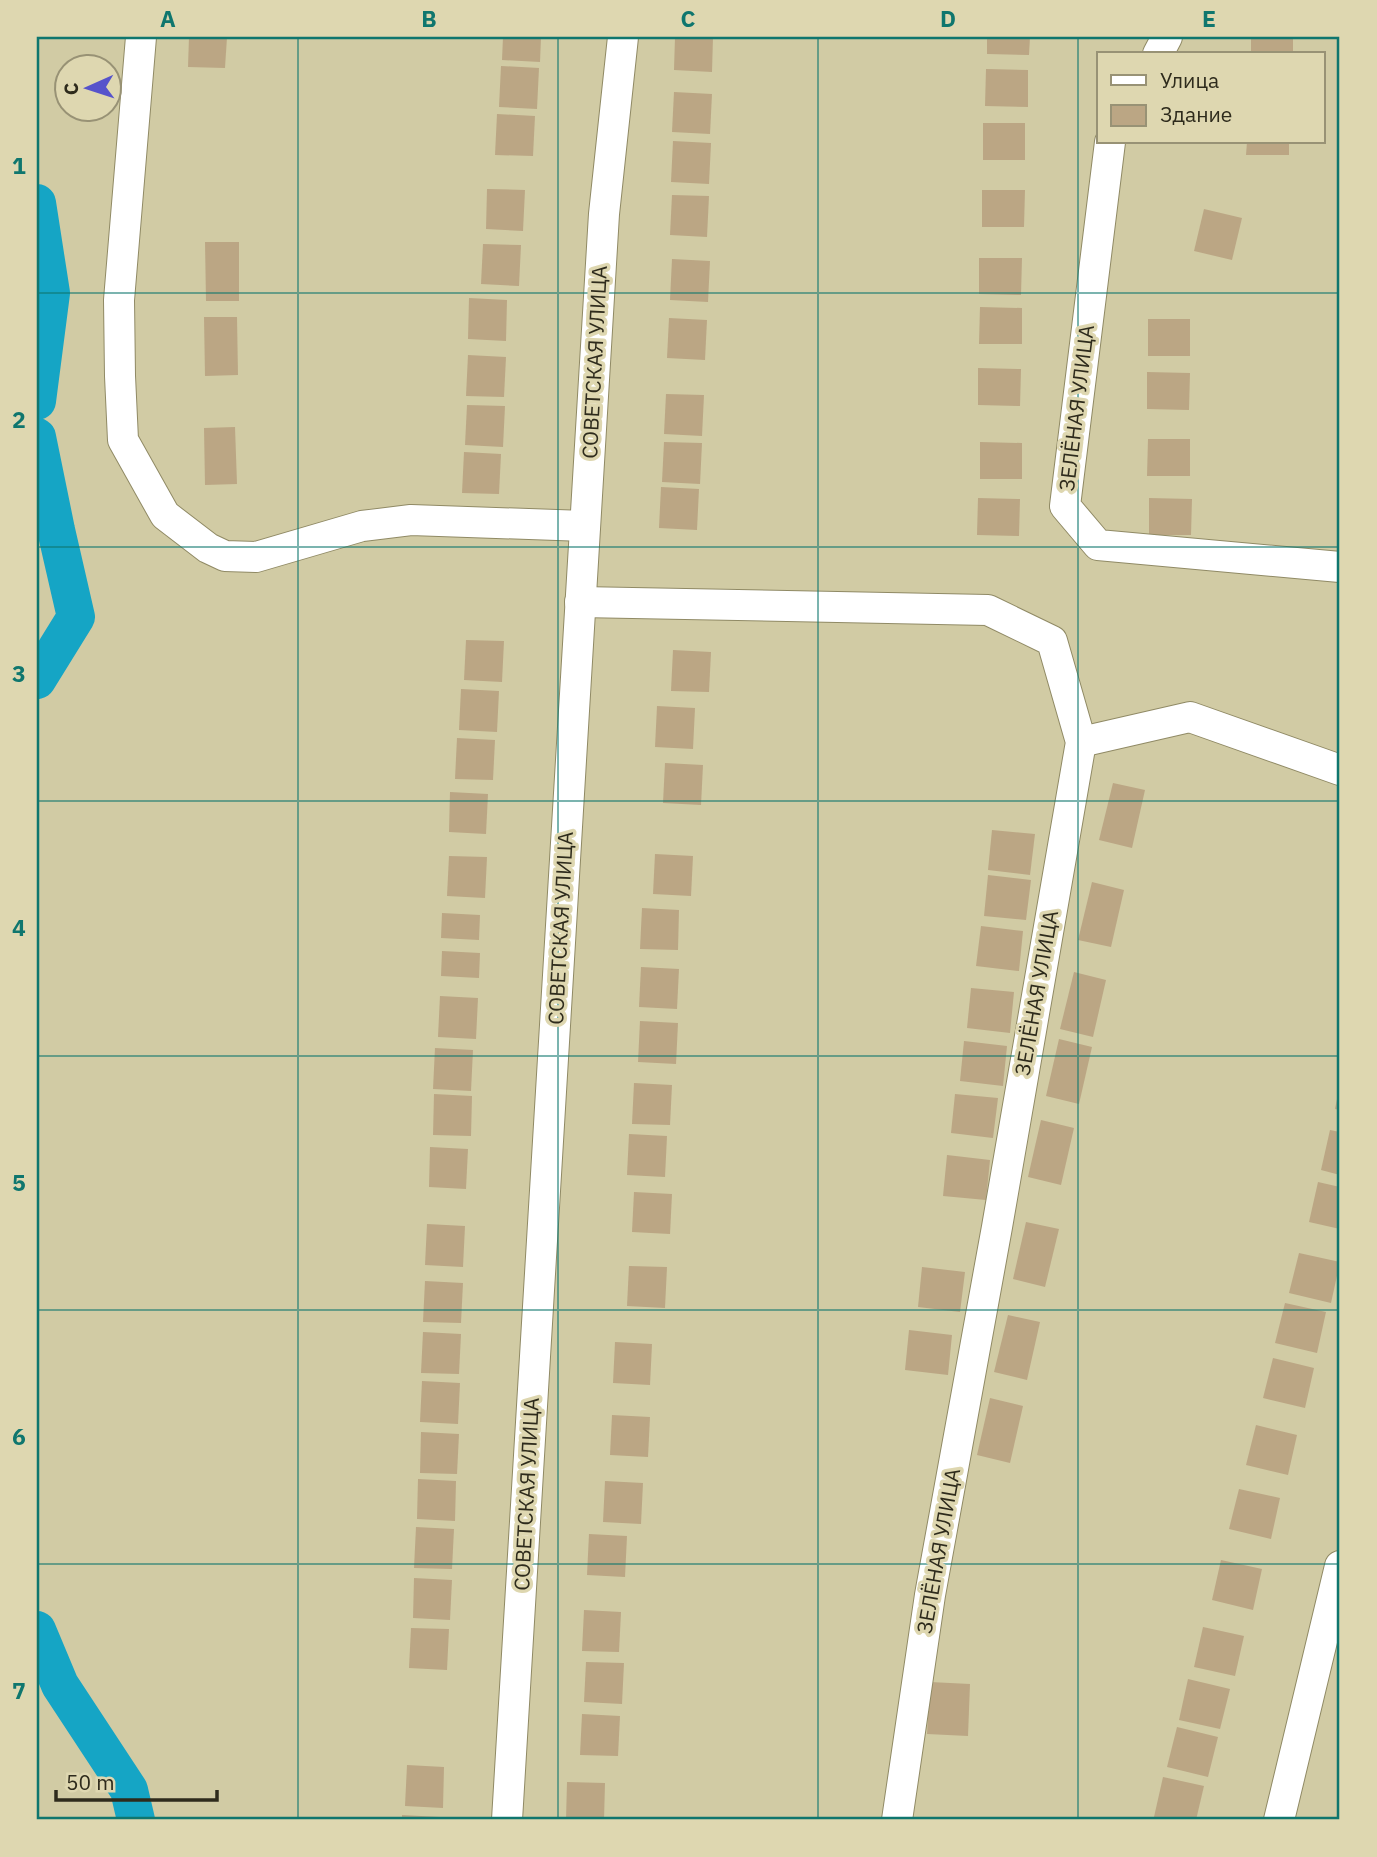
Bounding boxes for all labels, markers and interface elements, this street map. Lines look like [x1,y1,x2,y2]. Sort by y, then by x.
text: A [160,3,176,33]
text: B [421,3,437,33]
text: C [681,3,696,33]
text: D [940,3,956,33]
text: E [1202,3,1216,33]
north arrow [52,52,122,122]
legend [1097,52,1324,144]
text: Улица [1160,66,1219,94]
text: С [59,82,83,96]
text: Здание [1160,100,1232,128]
text: 1 [12,150,26,180]
street label: СОВЕТСКАЯ УЛИЦА [575,265,613,459]
street label: ЗЕЛЁНАЯ УЛИЦА [1052,323,1100,493]
text: 2 [12,404,26,434]
text: 3 [12,658,26,688]
street label: СОВЕТСКАЯ УЛИЦА [541,831,579,1025]
street label: ЗЕЛЁНАЯ УЛИЦА [1008,908,1064,1078]
text: 4 [12,912,26,942]
text: 5 [12,1167,26,1197]
street label: СОВЕТСКАЯ УЛИЦА [507,1397,545,1591]
text: 6 [12,1421,26,1451]
street label: ЗЕЛЁНАЯ УЛИЦА [910,1466,966,1636]
text: 7 [12,1675,26,1705]
scale bar [56,1759,217,1803]
text: 50 m [66,1768,115,1796]

